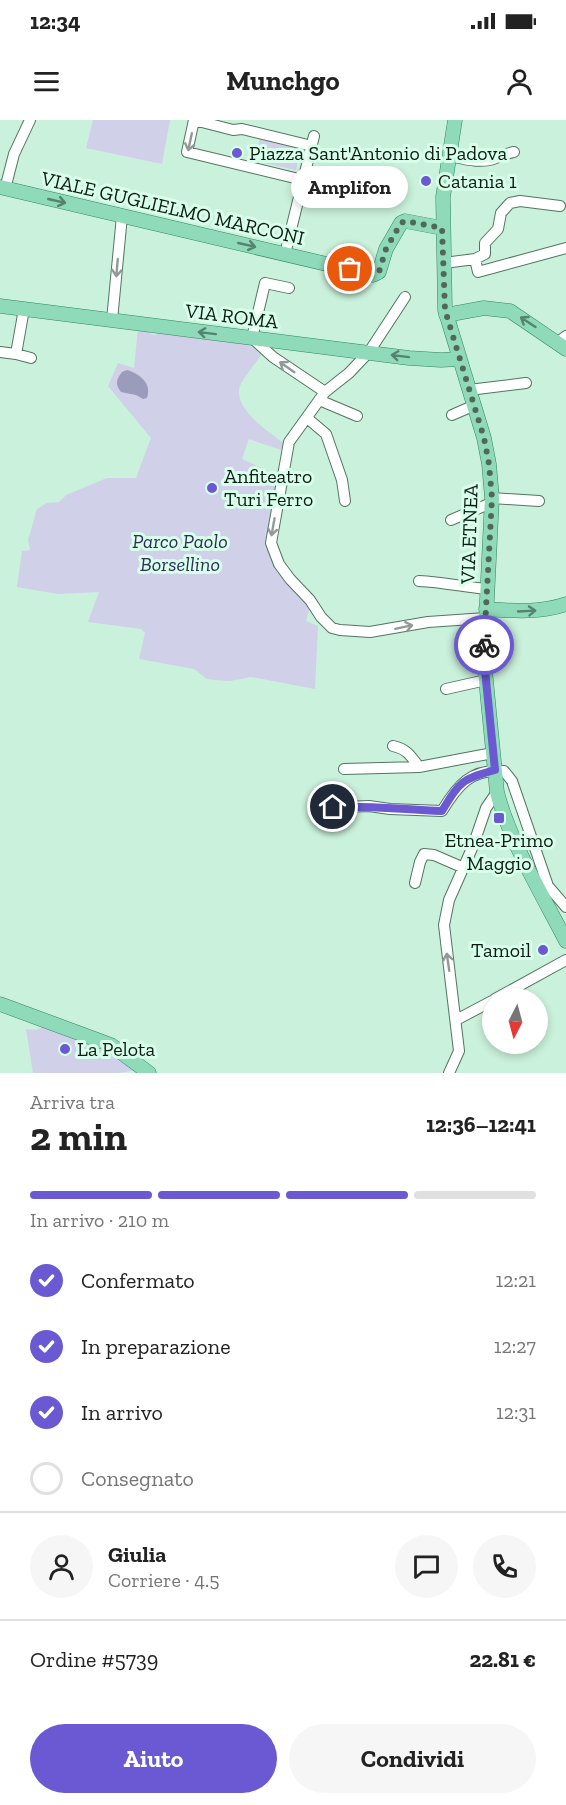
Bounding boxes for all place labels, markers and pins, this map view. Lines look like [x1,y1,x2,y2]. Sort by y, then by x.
place label: Piazza Sant'Antonio di Padova [249,141,507,165]
marker: Piazza Sant'Antonio di Padova [230,146,244,160]
callout: Amplifon [292,167,409,209]
place label: Catania 1 [438,169,517,193]
marker: Catania 1 [419,174,433,188]
pin [324,243,375,294]
place label: Anfiteatro Turi Ferro [224,464,313,511]
marker: Anfiteatro Turi Ferro [205,481,219,495]
pin [307,781,358,832]
marker: Etnea-Primo Maggio [492,811,506,825]
place label: Etnea-Primo Maggio [445,828,553,875]
place label: Tamoil [471,938,531,962]
marker: Tamoil [536,943,550,957]
place label: La Pelota [77,1037,156,1061]
marker: La Pelota [58,1042,72,1056]

